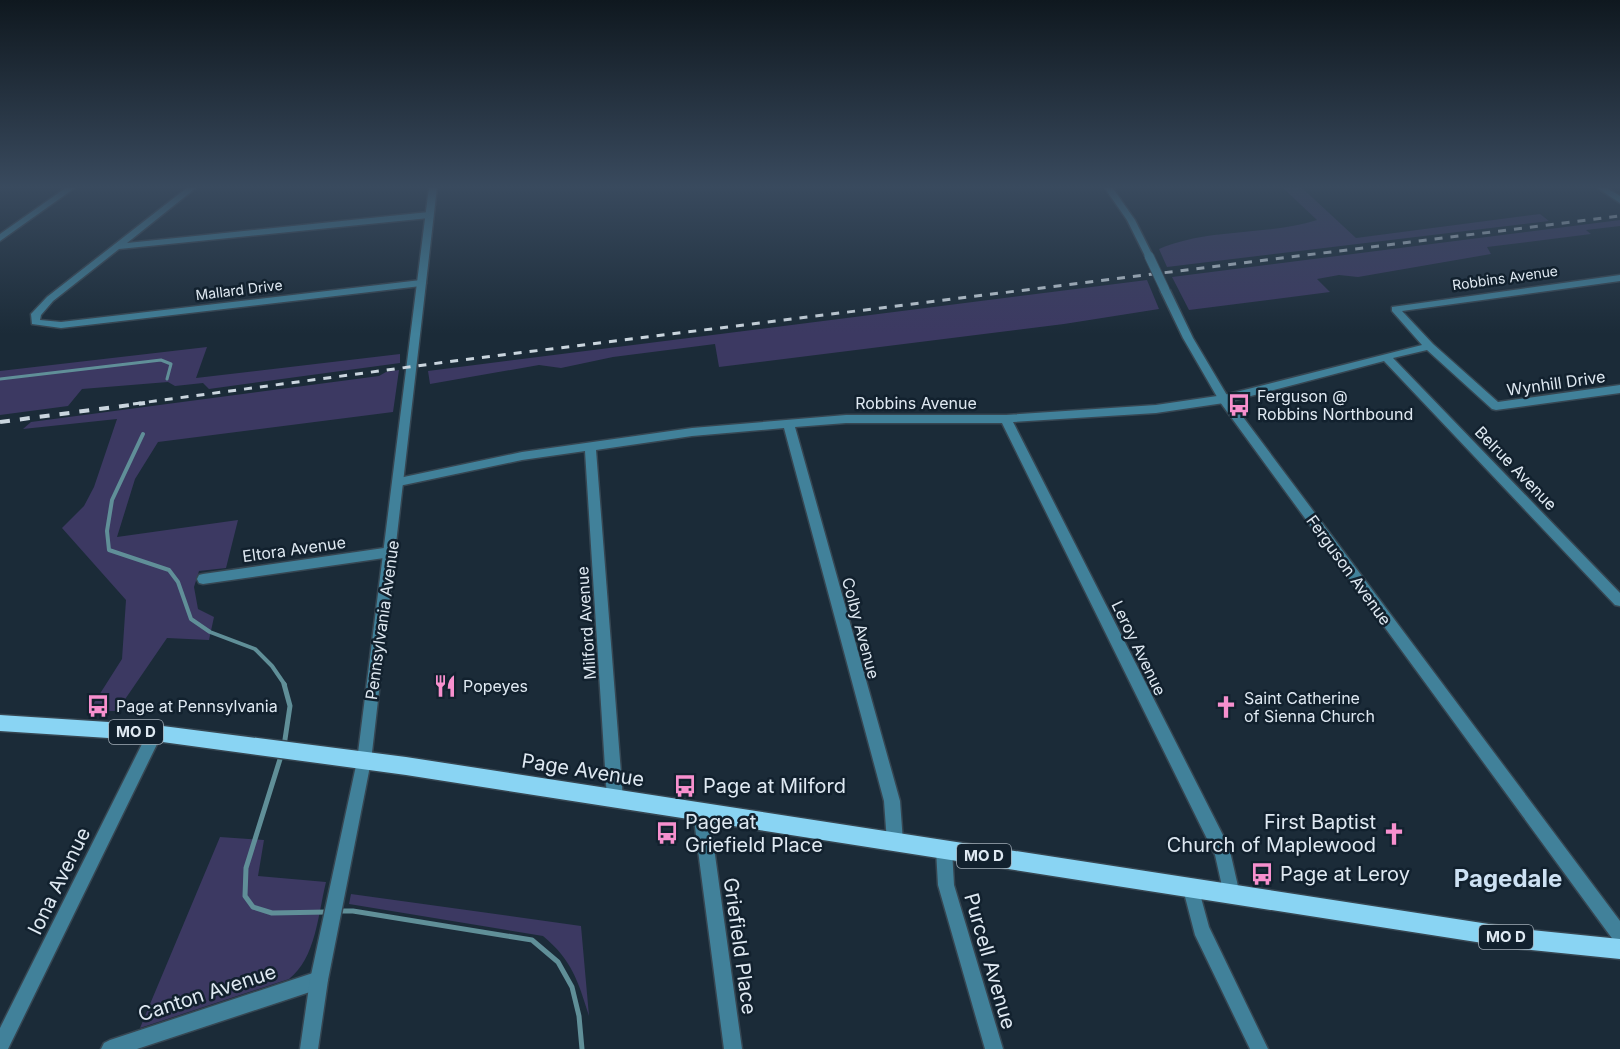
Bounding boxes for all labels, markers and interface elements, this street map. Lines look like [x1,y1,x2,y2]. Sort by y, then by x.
street label: Robbins Avenue [1451,262,1559,293]
street label: Mallard Drive [195,276,283,303]
street label: Wynhill Drive [1505,366,1607,400]
place label: Ferguson @ Robbins Northbound [1257,386,1413,424]
bus stop icon: Ferguson @ Robbins Northbound [1226,392,1252,418]
street label: Robbins Avenue [855,393,977,413]
street label: Belrue Avenue [1471,422,1561,514]
street label: Ferguson Avenue [1302,511,1396,629]
street label: Eltora Avenue [241,532,347,566]
street label: Pennsylvania Avenue [361,539,403,701]
street label: Milford Avenue [572,566,600,680]
street label: Colby Avenue [838,575,884,681]
street label: Leroy Avenue [1107,597,1171,699]
restaurant icon: Popeyes [432,673,458,699]
place label: Popeyes [463,676,528,696]
place label: Saint Catherine of Sienna Church [1244,688,1375,726]
bus stop icon: Page at Pennsylvania [85,693,111,719]
church icon: Saint Catherine of Sienna Church [1213,694,1239,720]
place label: Page at Pennsylvania [116,696,278,716]
road number: MO D [109,720,163,744]
street label: Page Avenue [520,748,646,792]
bus stop icon: Page at Milford [672,773,698,799]
place label: Page at Milford [703,774,846,798]
place label: Page at Griefield Place [685,810,823,857]
place label: First Baptist Church of Maplewood [1167,810,1376,857]
bus stop icon: Page at Griefield Place [654,820,680,846]
church icon: First Baptist Church of Maplewood [1381,821,1407,847]
street label: Iona Avenue [23,823,95,939]
road number: MO D [957,844,1011,868]
bus stop icon: Page at Leroy [1249,861,1275,887]
place label: Page at Leroy [1280,862,1410,886]
district label: Pagedale [1454,864,1562,893]
street label: Griefield Place [719,876,761,1016]
street label: Purcell Avenue [959,890,1021,1032]
road number: MO D [1479,925,1533,949]
street label: Canton Avenue [135,959,279,1027]

